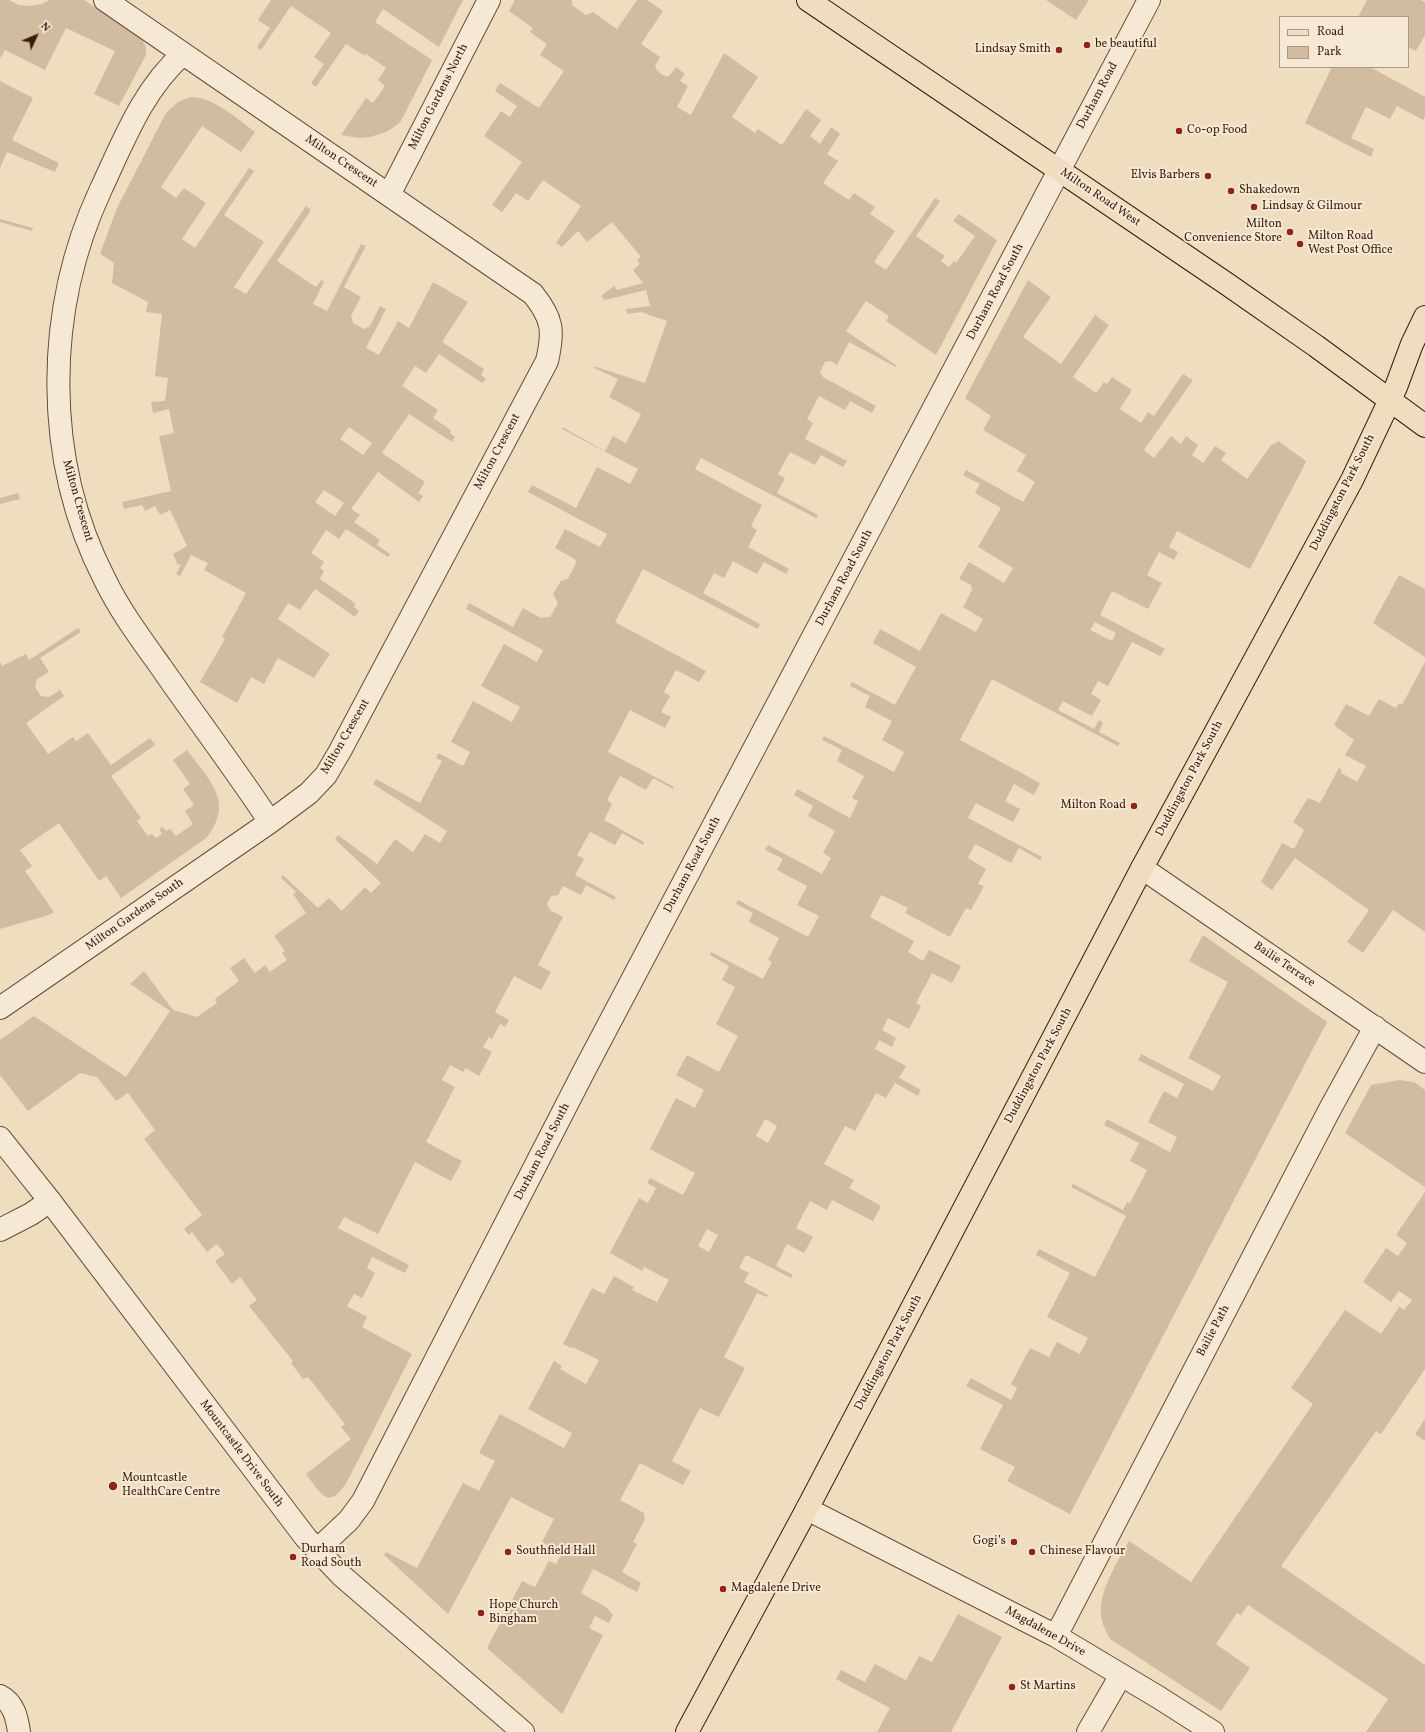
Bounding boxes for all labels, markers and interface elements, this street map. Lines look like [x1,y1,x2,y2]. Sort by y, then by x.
north arrow [16,16,56,56]
legend [1279,16,1409,68]
text: N [37,19,53,35]
text: Road [1317,24,1344,40]
place label: be beautiful [1095,38,1157,52]
marker: be beautiful [1082,40,1092,50]
street label: Milton Gardens North [406,42,472,152]
place label: Lindsay Smith [975,43,1051,57]
text: Park [1317,44,1342,60]
marker: Lindsay Smith [1054,45,1064,55]
street label: Durham Road [1074,60,1122,132]
place label: Co-op Food [1187,124,1248,138]
marker: Co-op Food [1174,126,1184,136]
street label: Milton Crescent [302,132,380,192]
street label: Milton Road West [1057,166,1143,230]
place label: Elvis Barbers [1131,169,1200,183]
marker: Elvis Barbers [1203,171,1213,181]
place label: Shakedown [1239,184,1300,198]
marker: Shakedown [1226,186,1236,196]
place label: Lindsay & Gilmour [1262,200,1362,214]
marker: Lindsay & Gilmour [1249,202,1259,212]
place label: Milton Convenience Store [1184,218,1282,246]
marker: Milton Convenience Store [1285,227,1295,237]
place label: Milton Road West Post Office [1308,230,1393,258]
marker: Milton Road West Post Office [1295,239,1305,249]
street label: Durham Road South [964,241,1028,343]
street label: Milton Crescent [472,411,524,493]
street label: Duddingston Park South [1307,432,1379,554]
street label: Milton Crescent [58,458,96,544]
street label: Durham Road South [813,527,877,629]
street label: Milton Crescent [319,697,373,777]
street label: Duddingston Park South [1153,719,1227,839]
place label: Milton Road [1060,799,1126,813]
marker: Milton Road [1129,801,1139,811]
street label: Durham Road South [661,814,725,916]
street label: Milton Gardens South [83,876,187,954]
street label: Bailie Terrace [1250,939,1318,991]
street label: Duddingston Park South [1002,1006,1076,1126]
street label: Durham Road South [512,1101,574,1203]
street label: Duddingston Park South [852,1293,926,1413]
street label: Bailie Path [1194,1303,1234,1359]
street label: Mountcastle Drive South [196,1398,286,1510]
place label: Mountcastle HealthCare Centre [122,1472,220,1500]
marker: Mountcastle HealthCare Centre [107,1480,119,1492]
place label: Gogi’s [973,1535,1006,1549]
marker: Gogi’s [1009,1537,1019,1547]
place label: Durham Road South [301,1543,362,1571]
place label: Southfield Hall [516,1545,595,1559]
place label: Chinese Flavour [1040,1545,1125,1559]
marker: Southfield Hall [503,1547,513,1557]
marker: Chinese Flavour [1027,1547,1037,1557]
marker: Durham Road South [288,1552,298,1562]
place label: Magdalene Drive [731,1582,821,1596]
marker: Magdalene Drive [718,1584,728,1594]
place label: Hope Church Bingham [489,1599,558,1627]
street label: Magdalene Drive [1002,1604,1088,1660]
marker: Hope Church Bingham [476,1608,486,1618]
place label: St Martins [1020,1680,1076,1694]
marker: St Martins [1007,1682,1017,1692]

